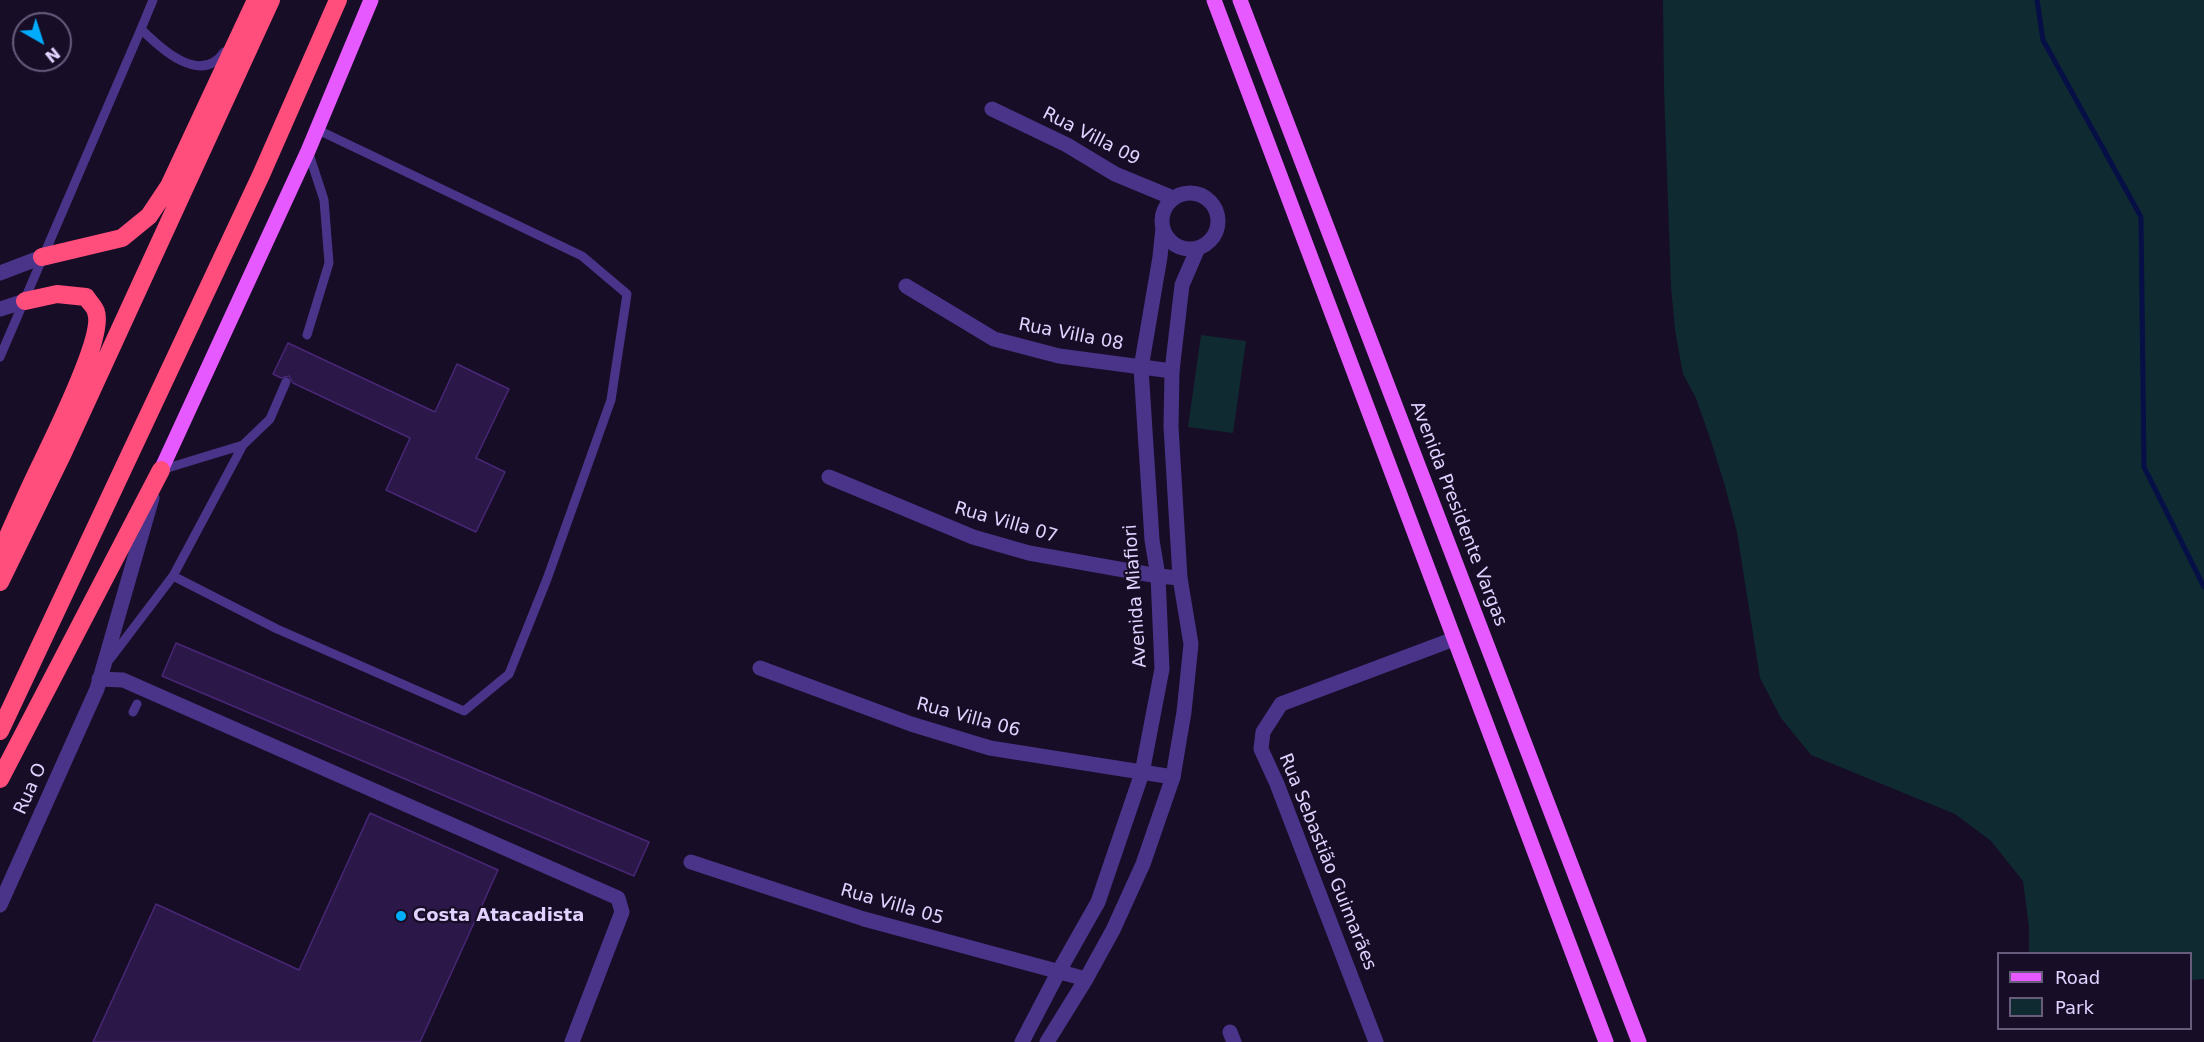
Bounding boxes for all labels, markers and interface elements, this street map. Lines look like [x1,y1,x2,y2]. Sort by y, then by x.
north arrow [12,12,72,72]
text: N [41,43,64,66]
street label: Rua Villa 09 [1039,103,1143,171]
street label: Rua Villa 08 [1017,314,1125,356]
street label: Avenida Presidente Vargas [1405,398,1511,630]
street label: Rua Villa 07 [952,498,1060,548]
street label: Avenida Miafiori [1120,523,1152,669]
street label: Rua Villa 06 [914,694,1022,742]
street label: Rua Sebastião Guimarães [1274,750,1380,974]
street label: Rua O [10,760,52,818]
street label: Rua Villa 05 [838,880,946,930]
place label: Costa Atacadista [413,905,584,927]
marker: Costa Atacadista [394,909,408,923]
legend [1997,952,2192,1030]
text: Road [2055,967,2100,988]
text: Park [2055,997,2094,1018]

